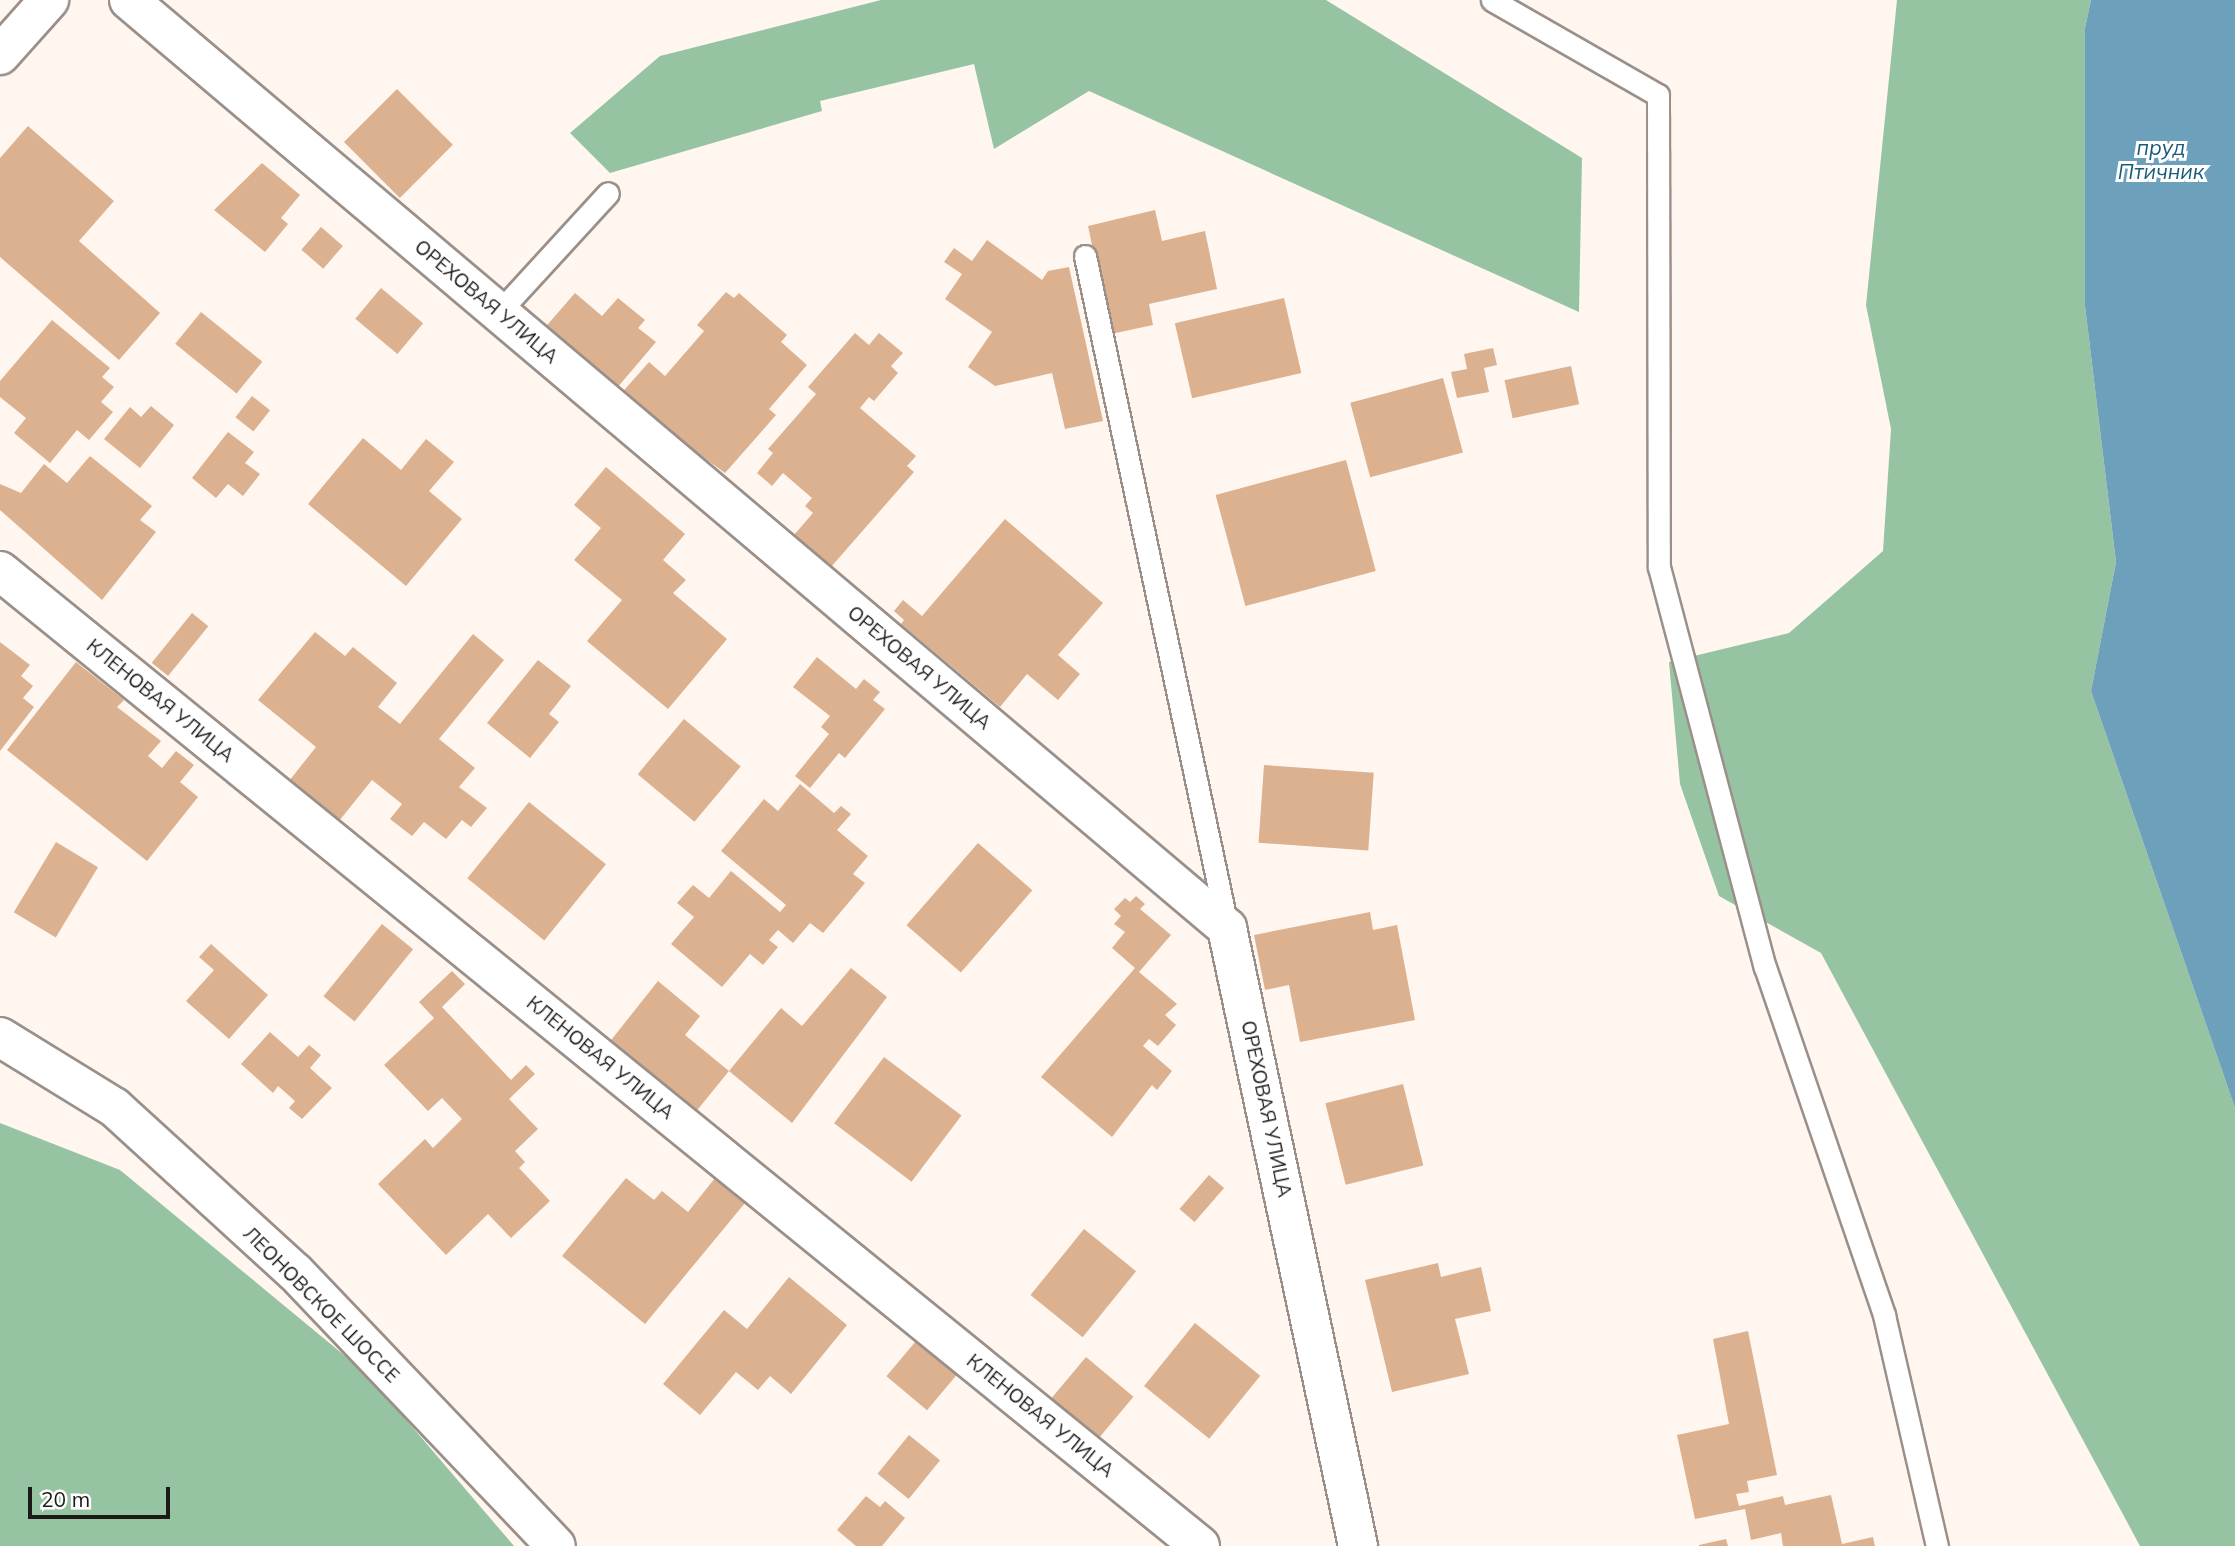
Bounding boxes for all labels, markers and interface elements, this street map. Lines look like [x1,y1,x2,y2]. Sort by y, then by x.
water label: пруд Птичник [2118,134,2204,184]
street label: ОРЕХОВАЯ УЛИЦА [410,235,562,369]
street label: ОРЕХОВАЯ УЛИЦА [843,601,995,735]
street label: КЛЕНОВАЯ УЛИЦА [82,635,238,767]
street label: КЛЕНОВАЯ УЛИЦА [522,992,678,1124]
street label: ОРЕХОВАЯ УЛИЦА [1236,1019,1296,1199]
street label: ЛЕОНОВСКОЕ ШОССЕ [238,1222,404,1388]
street label: КЛЕНОВАЯ УЛИЦА [962,1350,1118,1482]
scale bar [32,1472,173,1516]
text: 20 m [41,1486,90,1512]

